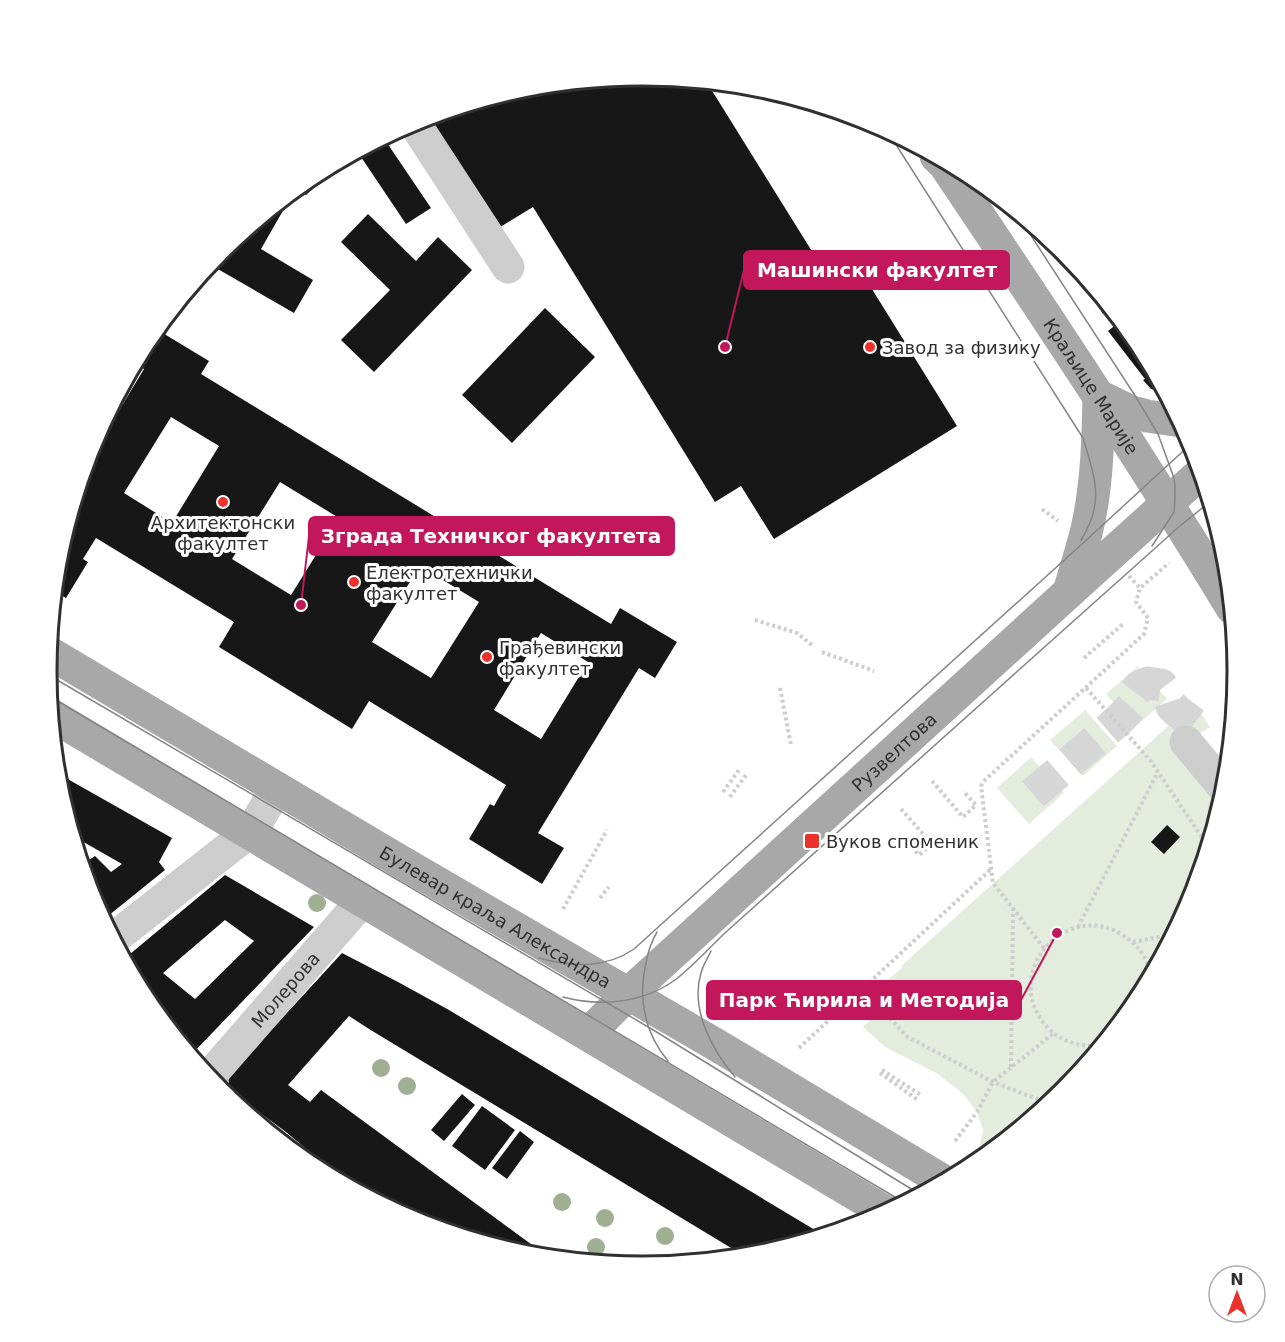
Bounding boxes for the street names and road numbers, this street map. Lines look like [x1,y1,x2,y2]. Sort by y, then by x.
street label: Краљице Марије [1040,314,1144,458]
street label: Рузвелтова [847,708,941,796]
street label: Булевар краља Александра [376,841,615,992]
street label: Молерова [247,947,324,1032]

